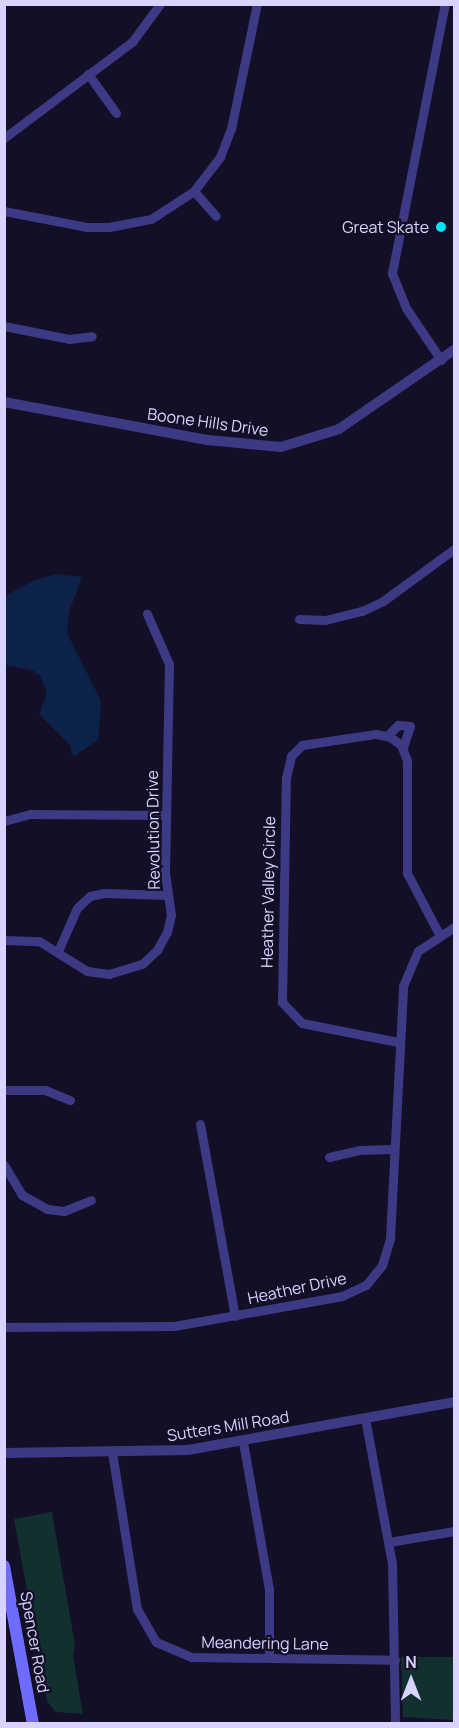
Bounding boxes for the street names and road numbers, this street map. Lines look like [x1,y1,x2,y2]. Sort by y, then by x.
street label: Boone Hills Drive [146,404,270,440]
street label: Revolution Drive [142,770,164,890]
street label: Heather Valley Circle [257,816,279,968]
street label: Heather Drive [246,1268,348,1308]
street label: Sutters Mill Road [166,1407,290,1445]
street label: Spencer Road [17,1590,53,1694]
street label: Meandering Lane [201,1632,329,1654]

